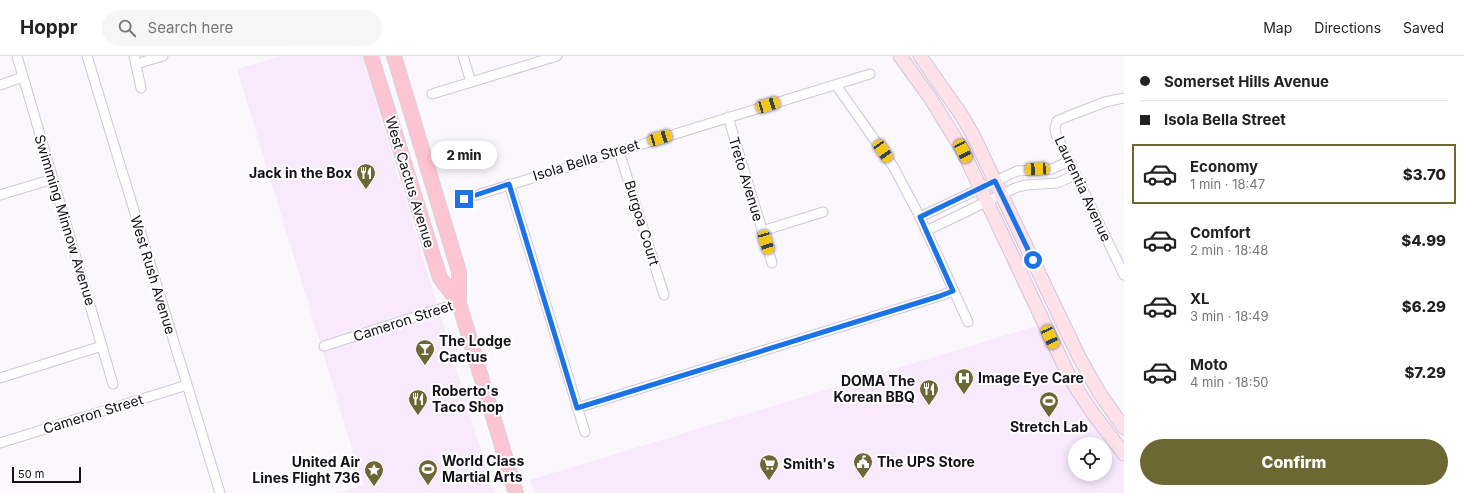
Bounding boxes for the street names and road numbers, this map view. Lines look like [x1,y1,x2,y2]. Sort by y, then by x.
street label: West Cactus Avenue [382,114,439,250]
street label: Swimming Minnow Avenue [31,132,100,307]
street label: Laurentia Avenue [1052,133,1115,244]
street label: Isola Bella Street [531,135,641,184]
street label: Treto Avenue [726,135,767,223]
street label: Burgoa Court [621,178,664,268]
street label: West Rush Avenue [127,213,180,336]
street label: Cameron Street [351,296,455,345]
street label: Cameron Street [41,390,145,437]

